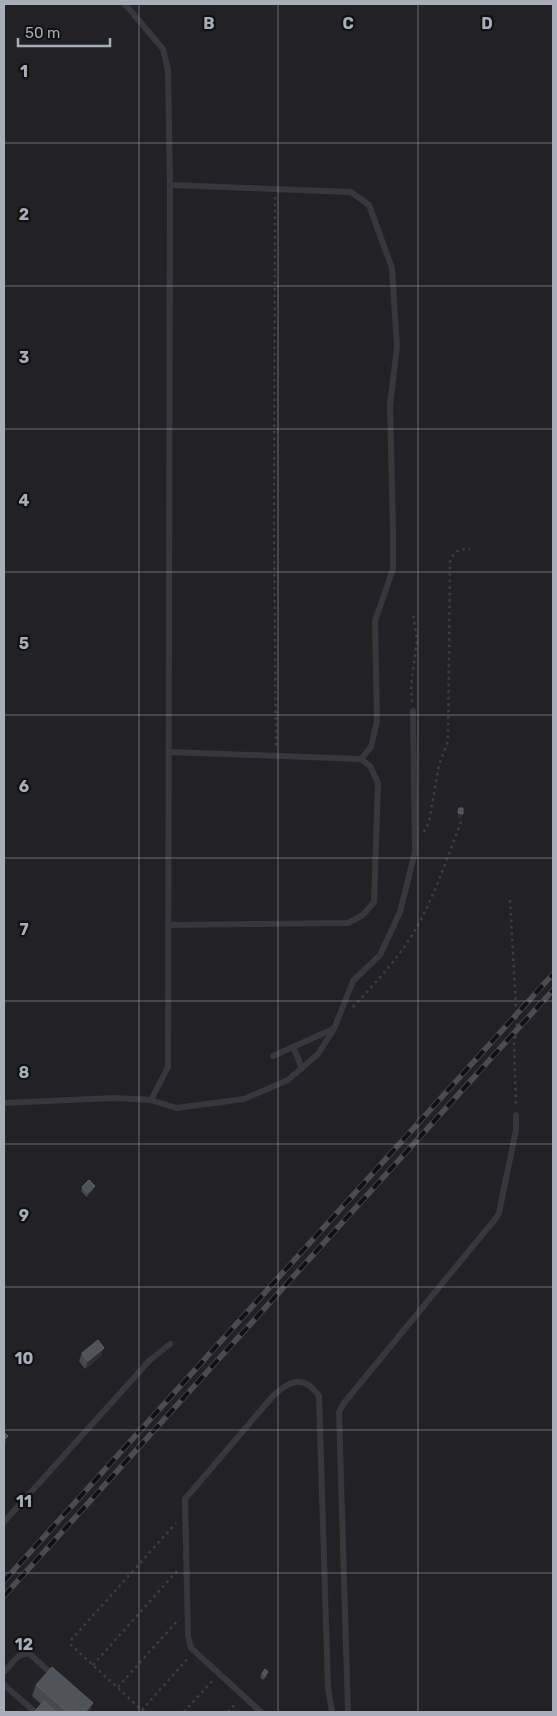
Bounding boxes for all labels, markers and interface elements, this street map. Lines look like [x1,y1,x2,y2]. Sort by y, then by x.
text: B [203,14,215,33]
text: C [342,14,354,33]
text: D [481,14,493,33]
scale bar [18,15,110,47]
text: 50 m [25,24,60,42]
text: 1 [20,62,28,81]
text: 2 [19,205,29,224]
text: 3 [19,348,29,367]
text: 4 [19,491,30,510]
text: 5 [19,634,29,653]
text: 6 [19,777,29,796]
text: 7 [19,920,29,939]
text: 8 [19,1063,30,1082]
text: 9 [19,1206,29,1225]
text: 10 [15,1349,34,1368]
text: 11 [16,1492,32,1511]
text: 12 [15,1635,33,1654]

